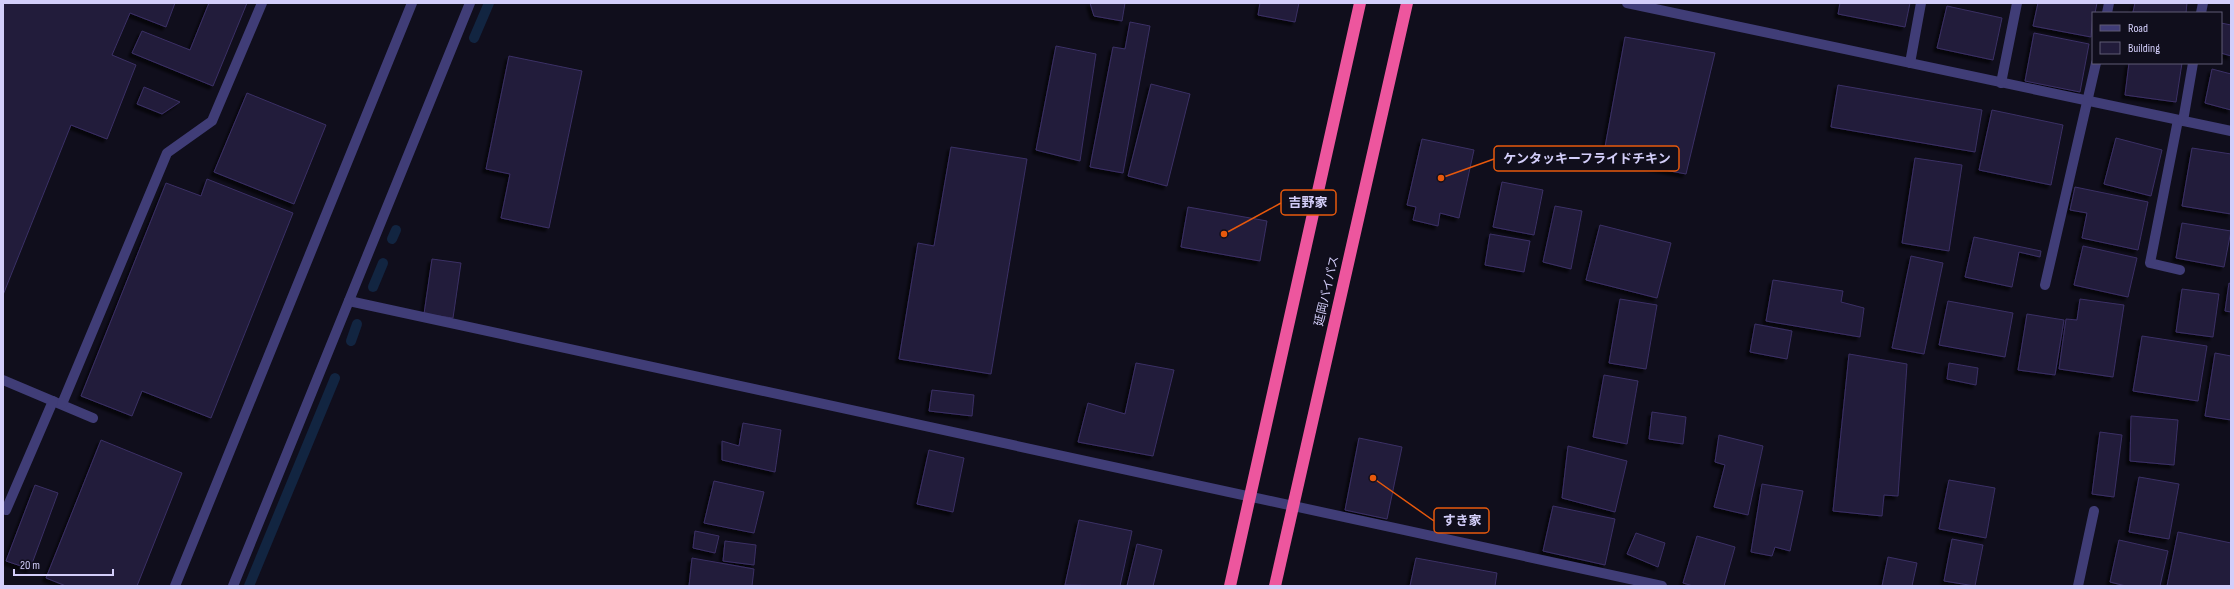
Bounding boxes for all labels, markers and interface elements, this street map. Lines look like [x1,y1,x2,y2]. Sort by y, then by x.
legend [2092,12,2222,64]
text: Road [2128,21,2148,36]
text: Building [2128,41,2160,56]
callout: ケンタッキーフライドチキン [1494,146,1679,171]
text: ケンタッキーフライドチキン [1503,151,1671,167]
callout: 吉野家 [1281,190,1336,215]
text: 吉野家 [1288,195,1328,211]
street label: 延岡バイパス [1312,254,1342,328]
callout: すき家 [1434,508,1489,533]
text: すき家 [1442,513,1482,529]
scale bar [14,551,113,577]
text: 20 m [20,558,40,573]

